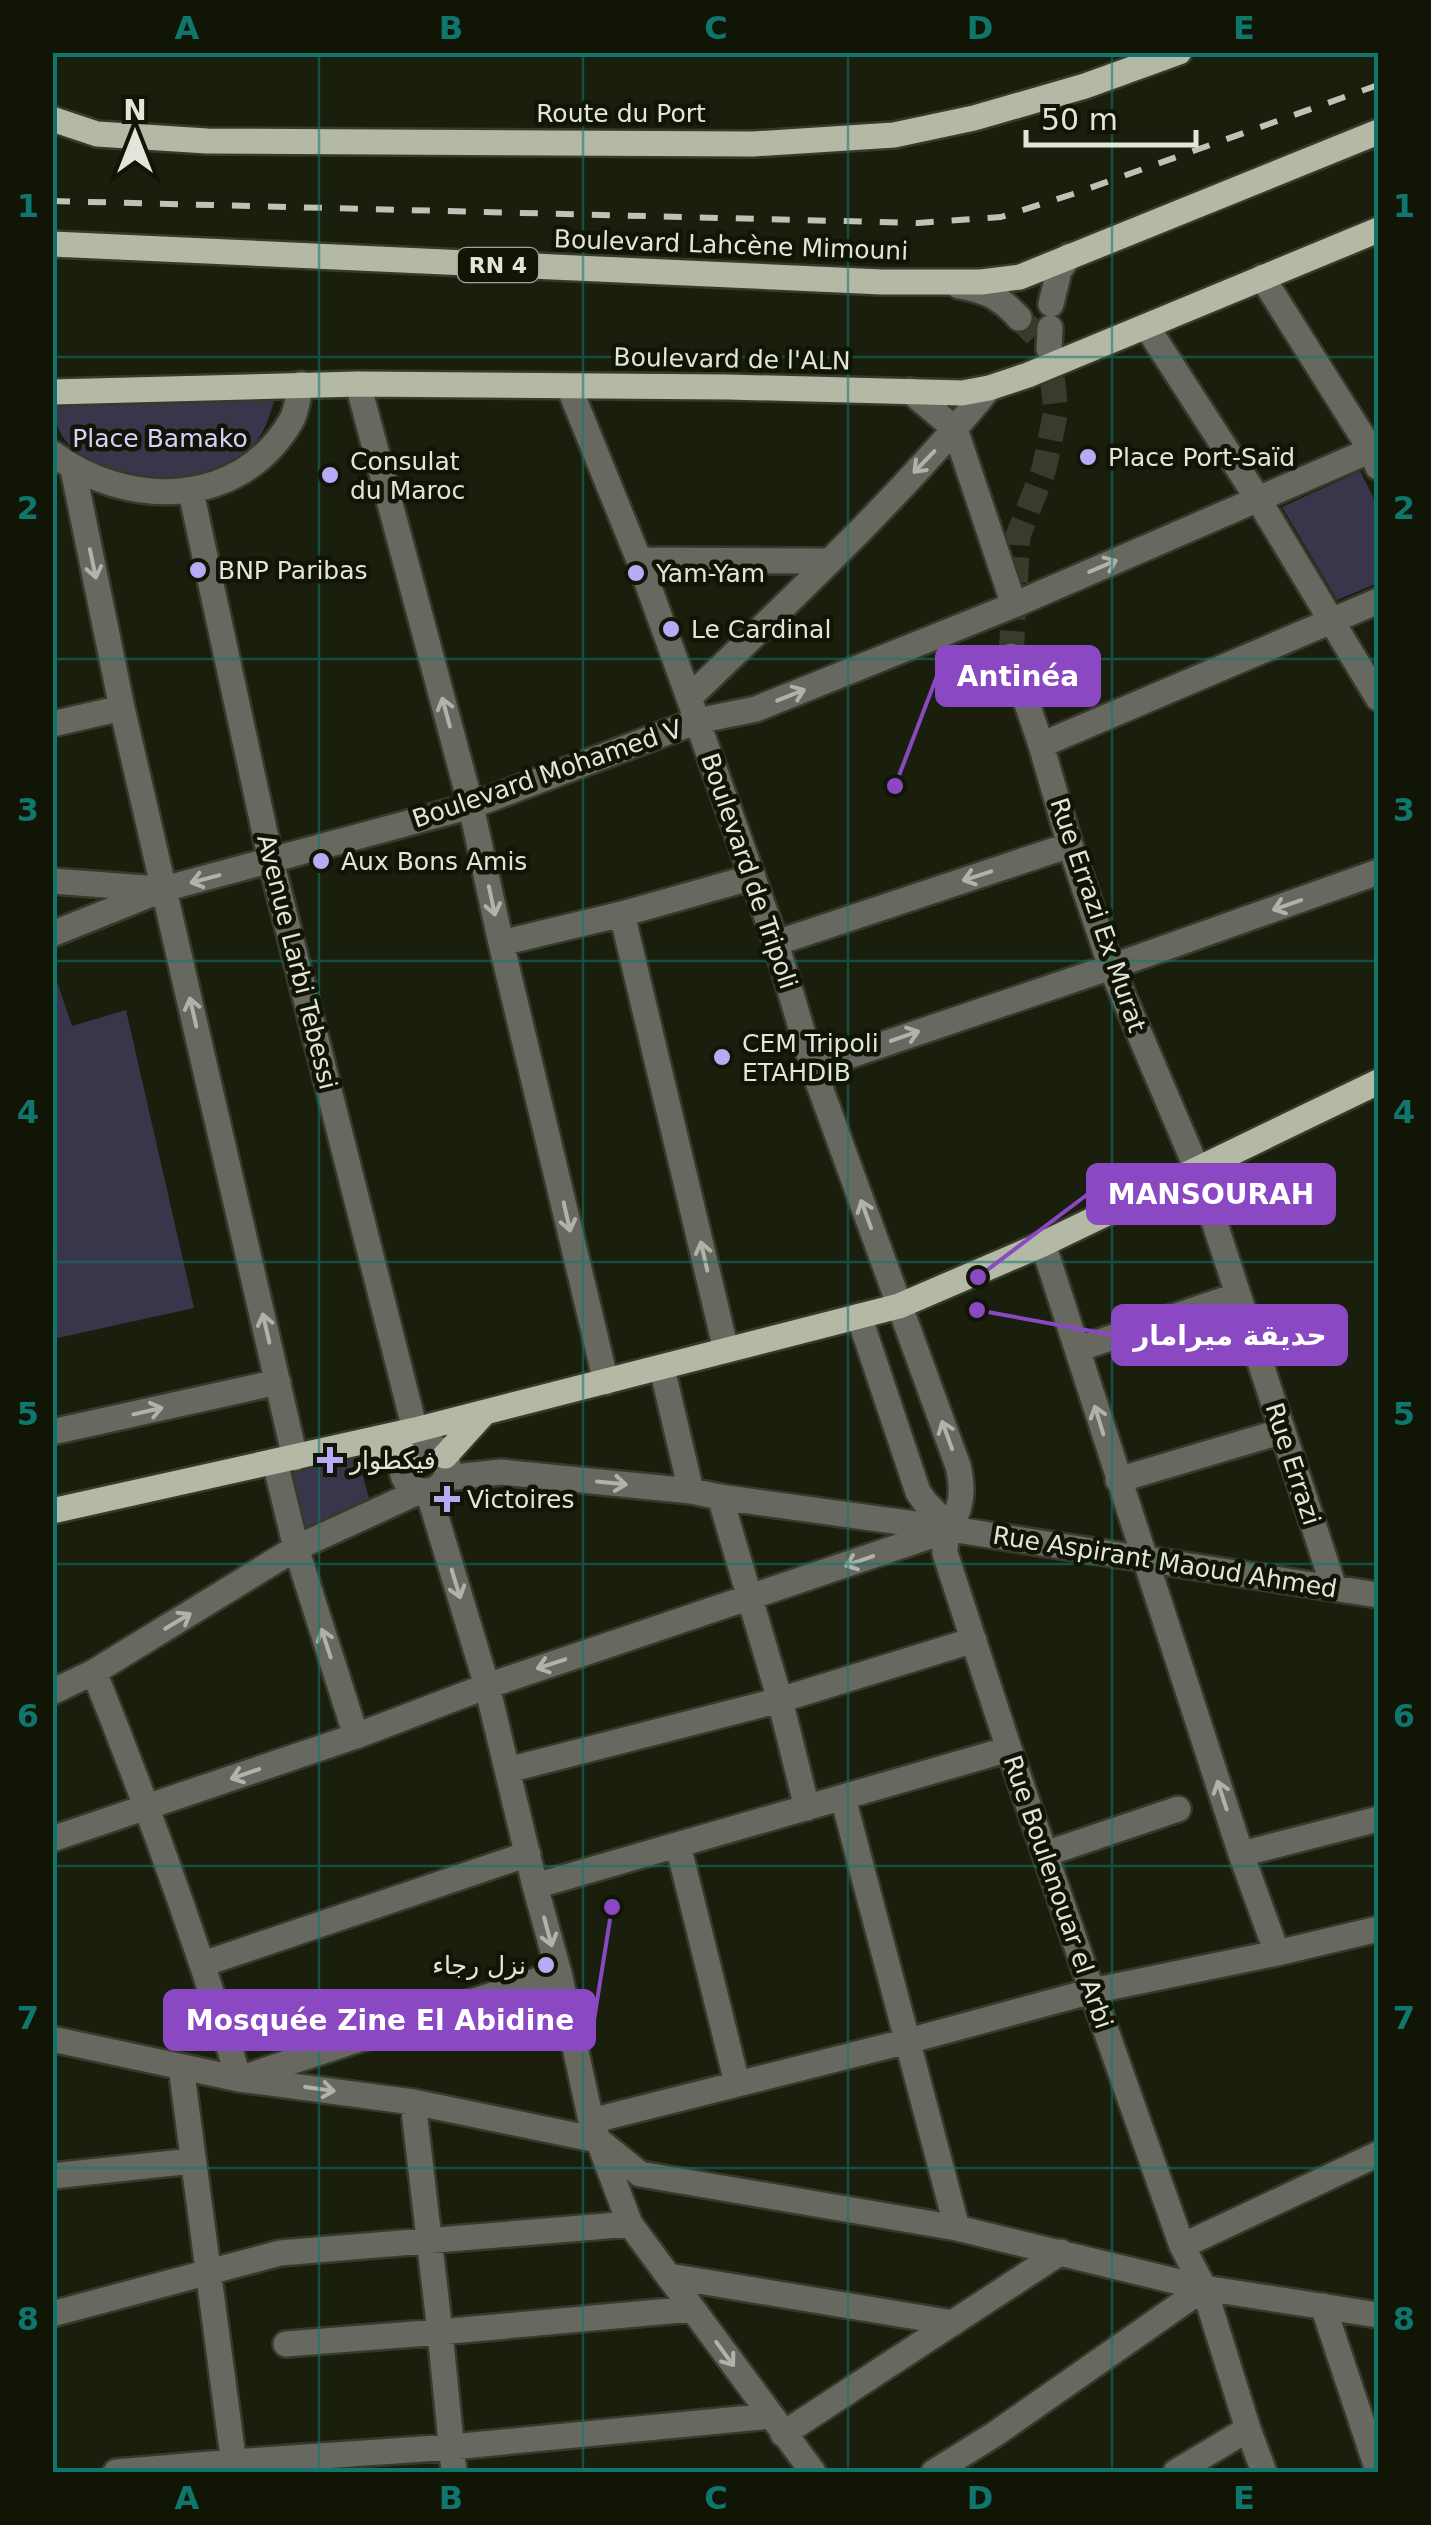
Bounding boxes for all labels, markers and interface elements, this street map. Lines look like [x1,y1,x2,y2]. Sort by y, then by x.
text: A [175,9,200,47]
text: B [439,9,463,47]
text: C [704,9,728,47]
text: D [967,9,993,47]
text: E [1233,9,1255,47]
north arrow [85,85,185,185]
scale bar [1026,85,1196,147]
text: N [123,94,147,127]
street label: Route du Port [536,99,706,128]
text: 50 m [1041,102,1118,137]
text: 1 [17,187,39,225]
text: 1 [1393,187,1415,225]
street label: Boulevard Lahcène Mimouni [553,224,909,266]
road number: RN 4 [458,248,538,282]
street label: Boulevard de l'ALN [613,342,851,376]
park label: Place Bamako [72,424,248,453]
place label: Place Port-Saïd [1108,443,1295,472]
marker: Place Port-Saïd [1077,446,1099,468]
place label: Consulat du Maroc [350,447,465,505]
one-way arrow [913,449,937,473]
marker: Consulat du Maroc [319,464,341,486]
text: 2 [17,489,39,527]
text: 2 [1393,489,1415,527]
one-way arrow [84,547,103,579]
place label: BNP Paribas [218,556,368,585]
one-way arrow [1088,556,1118,574]
marker: BNP Paribas [187,559,209,581]
place label: Yam-Yam [655,559,765,588]
marker: Yam-Yam [625,562,647,584]
place label: Le Cardinal [691,615,831,644]
marker: Le Cardinal [660,618,682,640]
callout: Antinéa [937,647,1099,705]
text: Antinéa [957,660,1079,693]
one-way arrow [775,685,806,703]
one-way arrow [436,696,454,728]
street label: Boulevard Mohamed V [408,714,686,834]
street label: Boulevard de Tripoli [695,749,803,993]
text: 3 [17,791,39,829]
text: 3 [1393,791,1415,829]
street label: Rue Errazi Ex Murat [1044,794,1152,1036]
street label: Avenue Larbi Tebessi [251,831,343,1093]
place label: Aux Bons Amis [341,847,527,876]
marker: Aux Bons Amis [310,850,332,872]
one-way arrow [962,869,993,887]
one-way arrow [190,870,221,889]
one-way arrow [484,884,502,916]
one-way arrow [1272,897,1303,915]
one-way arrow [183,997,201,1029]
one-way arrow [889,1026,921,1044]
place label: CEM Tripoli ETAHDIB [742,1029,879,1087]
marker: CEM Tripoli ETAHDIB [711,1046,733,1068]
text: 4 [17,1093,39,1131]
text: 4 [1393,1093,1415,1131]
callout: MANSOURAH [1088,1165,1334,1223]
text: MANSOURAH [1108,1178,1314,1211]
one-way arrow [856,1200,874,1231]
one-way arrow [558,1201,577,1232]
one-way arrow [694,1241,712,1273]
callout: حديقة ميرامار [1113,1306,1346,1364]
one-way arrow [255,1313,274,1345]
text: حديقة ميرامار [1131,1319,1327,1352]
text: 5 [17,1395,39,1433]
text: 5 [1393,1395,1415,1433]
street label: Rue Errazi [1260,1399,1326,1529]
one-way arrow [131,1401,163,1419]
one-way arrow [1089,1404,1107,1436]
one-way arrow [937,1421,955,1452]
place label: فيكطوار [348,1446,436,1475]
marker: فيكطوار [319,1449,341,1471]
one-way arrow [595,1474,628,1493]
place label: Victoires [467,1485,574,1514]
marker: Victoires [436,1488,458,1510]
street label: Rue Aspirant Maoud Ahmed [991,1520,1339,1604]
one-way arrow [843,1553,875,1571]
one-way arrow [448,1568,466,1599]
one-way arrow [163,1611,192,1631]
one-way arrow [316,1628,334,1659]
one-way arrow [535,1657,567,1675]
text: 6 [17,1697,39,1735]
text: 6 [1393,1697,1415,1735]
street label: Rue Boulenouar el Arbi [998,1752,1118,2032]
one-way arrow [229,1767,261,1785]
one-way arrow [1212,1779,1230,1811]
one-way arrow [540,1916,558,1947]
place label: نزل رجاء [432,1951,526,1980]
marker: نزل رجاء [535,1954,557,1976]
callout: Mosquée Zine El Abidine [165,1991,594,2049]
text: 7 [17,1999,39,2037]
text: 7 [1393,1999,1415,2037]
text: Mosquée Zine El Abidine [186,2004,574,2037]
one-way arrow [304,2081,336,2099]
text: 8 [17,2300,39,2338]
text: 8 [1393,2300,1415,2338]
one-way arrow [714,2340,735,2367]
text: A [175,2479,200,2517]
text: B [439,2479,463,2517]
text: C [704,2479,728,2517]
text: D [967,2479,993,2517]
text: E [1233,2479,1255,2517]

